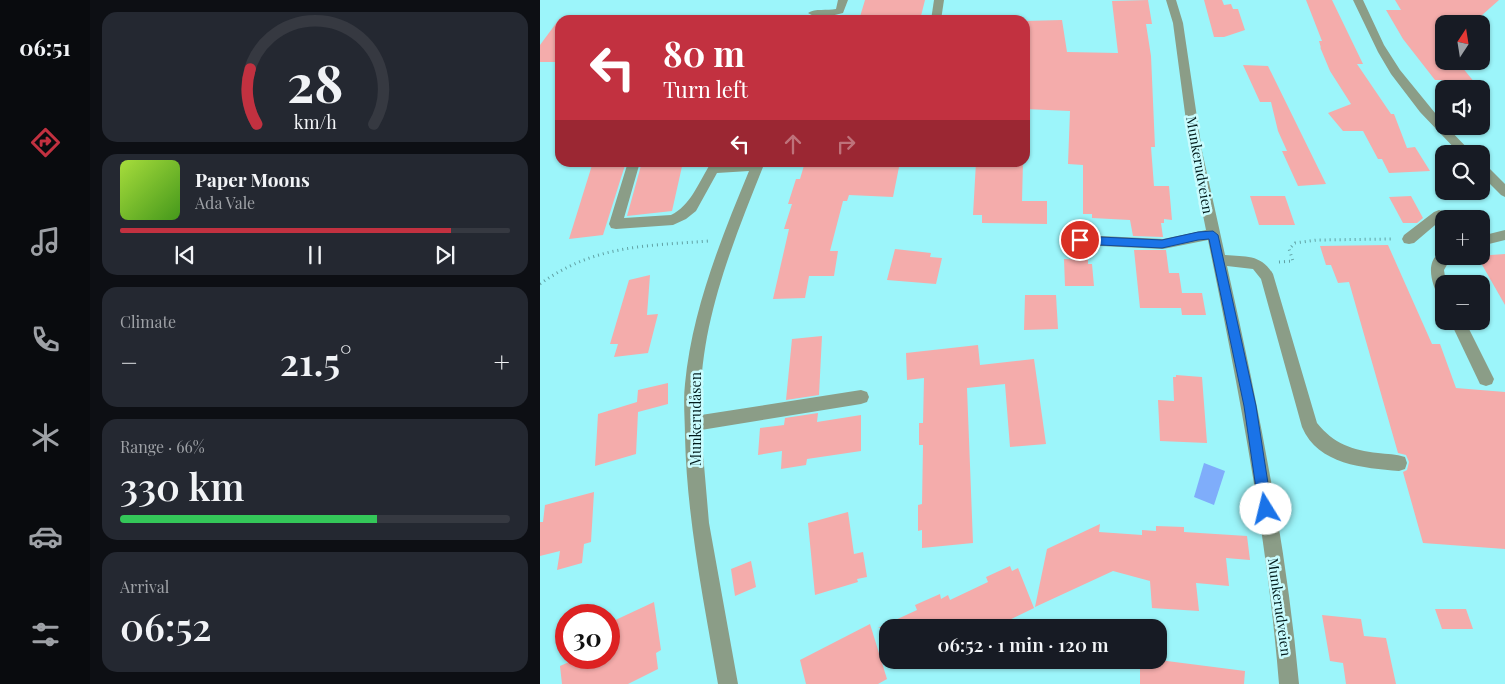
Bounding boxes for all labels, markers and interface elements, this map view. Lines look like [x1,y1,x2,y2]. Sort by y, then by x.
north arrow [1435,15,1490,70]
map controls [1435,15,1490,330]
text: 80 m [663,29,745,76]
text: 06:51 [19,32,71,62]
icon: left [580,35,645,100]
text: 28 [287,47,343,116]
text: Turn left [663,74,748,104]
button: sound [1435,80,1490,135]
text: km/h [294,110,337,133]
street label: Munkerudveien [1182,115,1218,216]
icon: directions [28,125,63,160]
icon: left [726,130,754,158]
icon: ahead [779,130,807,158]
icon: right [832,130,860,158]
button: search [1435,145,1490,200]
text: Paper Moons [195,166,310,192]
text: Ada Vale [195,192,255,213]
button: + [1435,210,1490,265]
pin [1059,219,1101,261]
icon: music [28,224,63,259]
icon: arrive [1066,226,1094,254]
icon: previous [171,241,199,269]
icon: pause [301,241,329,269]
icon: next [431,241,459,269]
button: − [1435,275,1490,330]
text: Climate [120,311,176,332]
icon: phone [28,322,63,357]
text: 21.5° [280,335,352,386]
text: − [120,343,138,380]
text: + [494,343,510,380]
street label: Munkerudåsen [686,371,705,466]
icon: climate [28,420,63,455]
text: Range · 66% [120,436,205,457]
text: 330 km [120,460,244,511]
position arrow [1239,482,1291,534]
icon: car [28,519,63,554]
street label: Munkerudveien [1264,557,1296,658]
text: Arrival [120,576,169,597]
text: 06:52 [120,600,212,651]
speed limit sign: 30 [555,604,620,669]
icon: filters [28,617,63,652]
text: 06:52 · 1 min · 120 m [938,631,1109,657]

